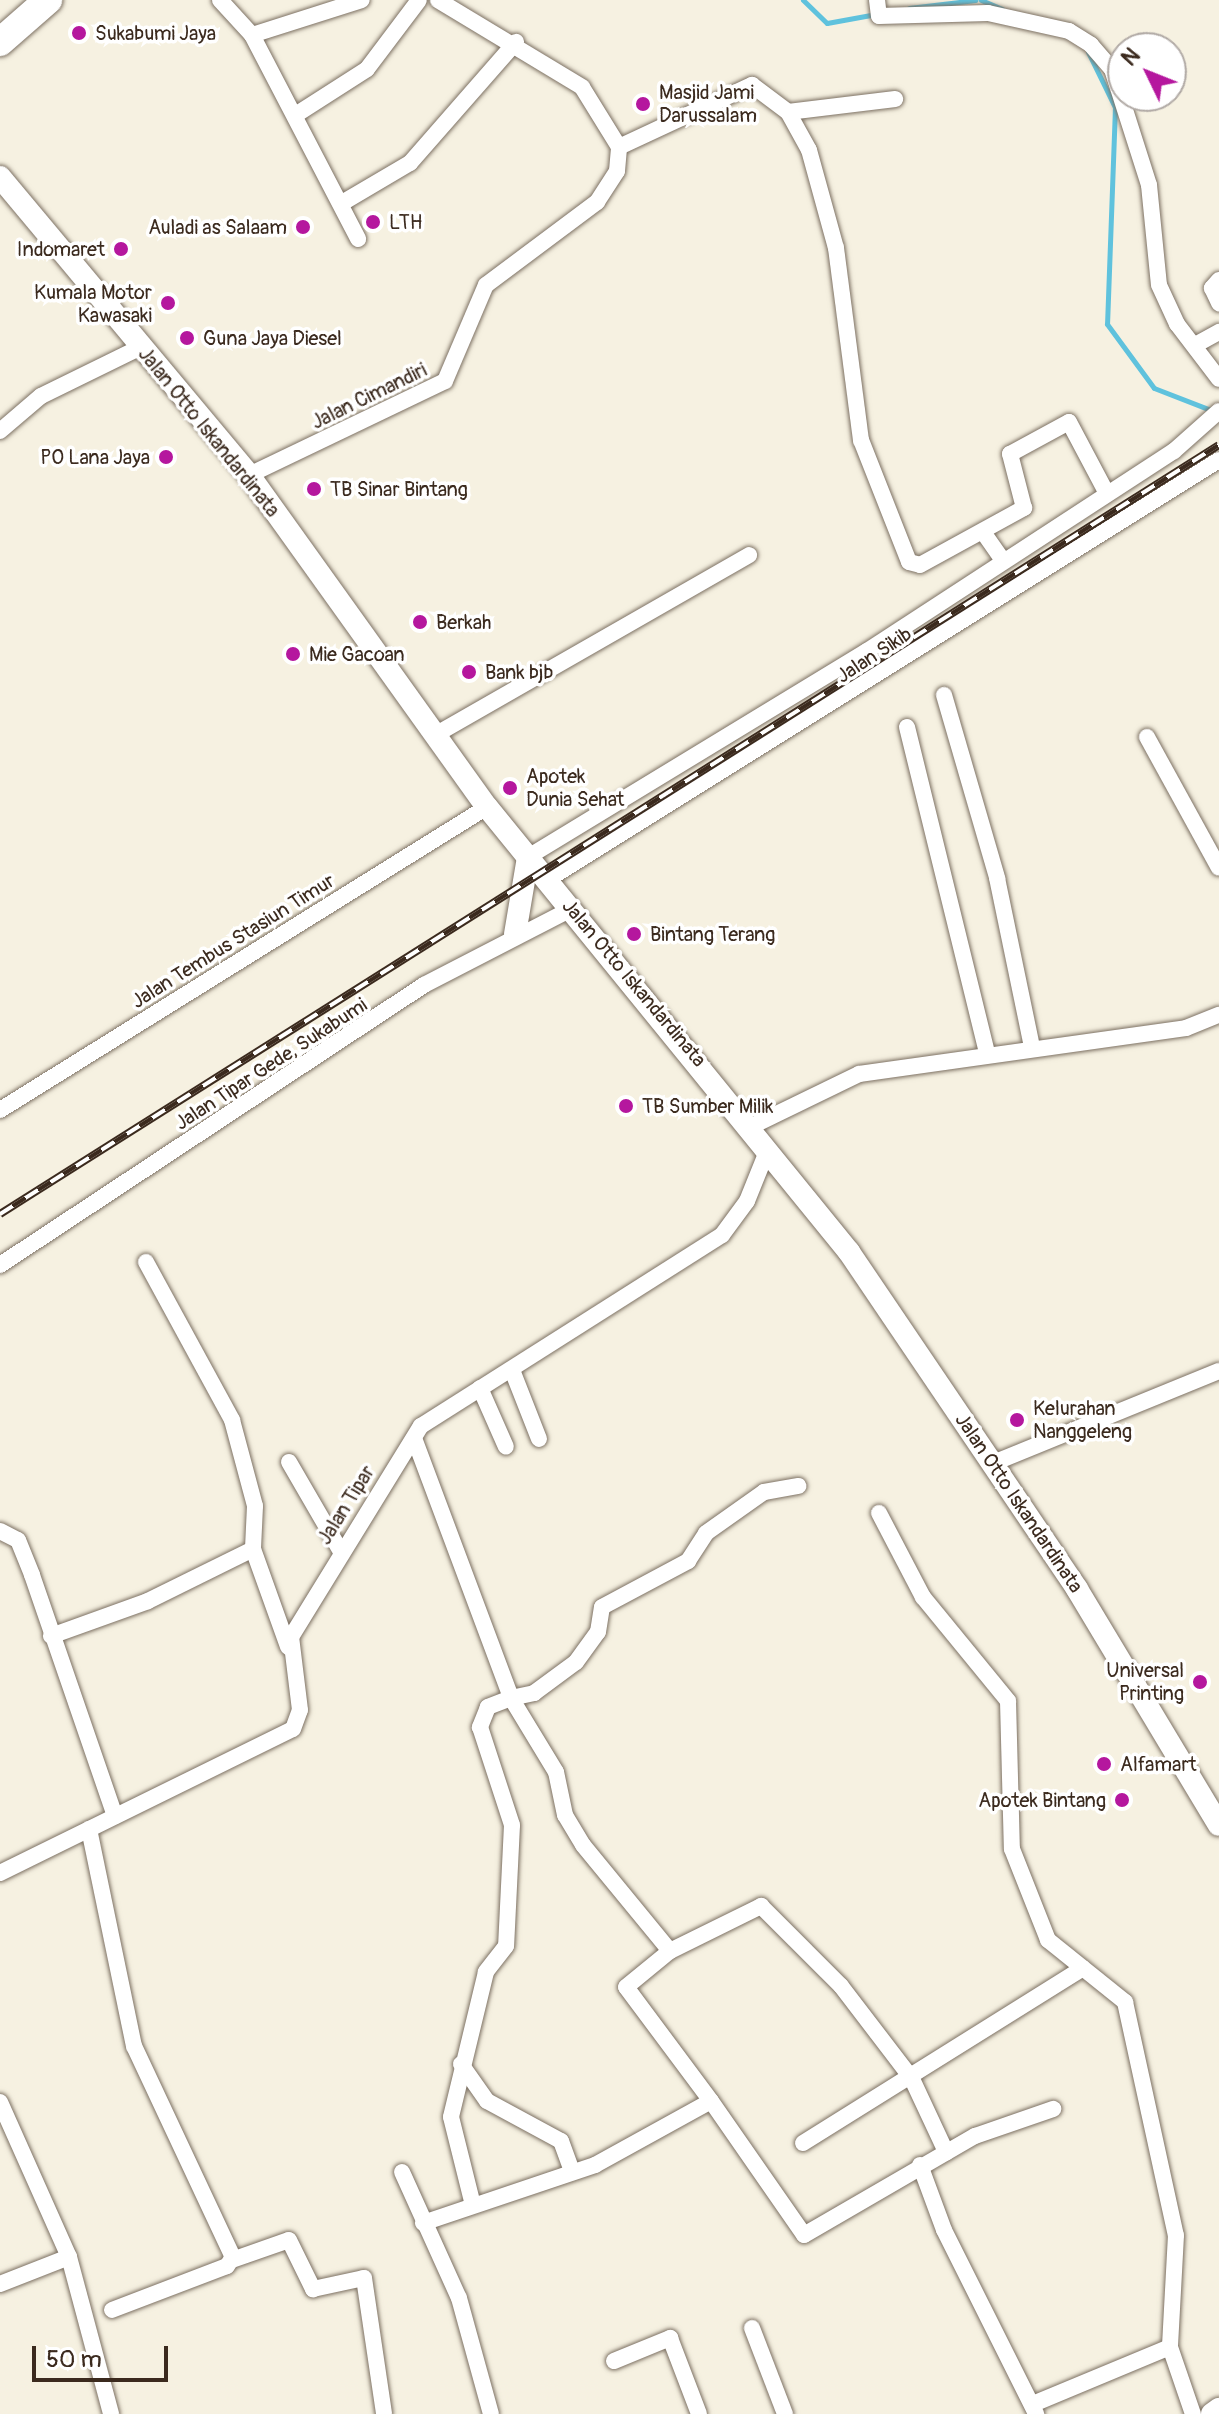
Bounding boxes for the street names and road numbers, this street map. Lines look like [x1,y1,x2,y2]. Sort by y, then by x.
street label: Jalan Otto Iskandardinata [133,342,285,522]
street label: Jalan Cimandiri [307,358,431,434]
street label: Jalan Sikib [832,622,916,688]
street label: Jalan Tembus Stasiun Timur [127,869,339,1013]
street label: Jalan Otto Iskandardinata [557,894,711,1072]
street label: Jalan Tipar Gede, Sukabumi [170,993,372,1135]
street label: Jalan Otto Iskandardinata [950,1409,1088,1597]
street label: Jalan Tipar [312,1461,380,1549]

